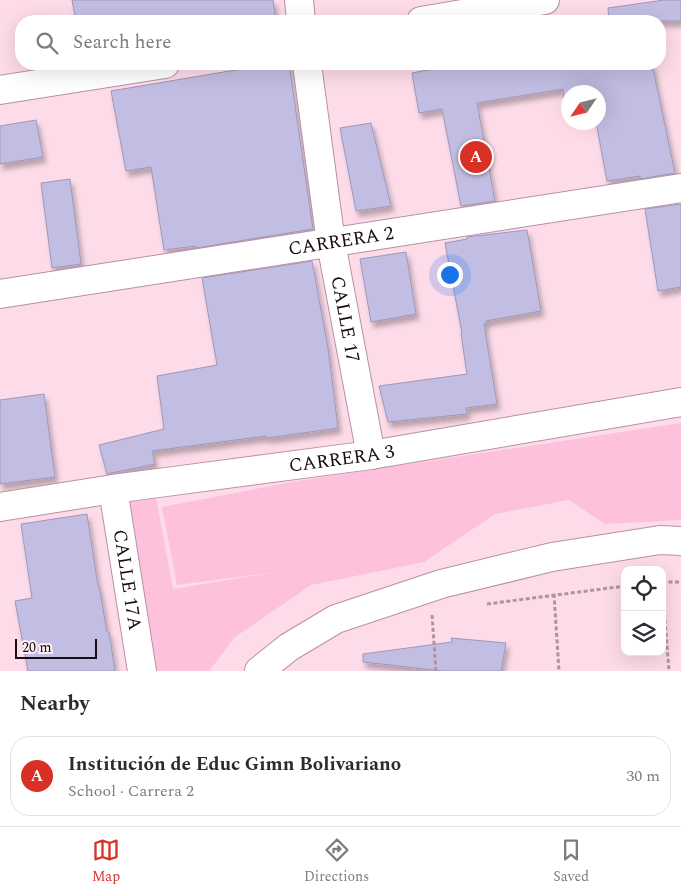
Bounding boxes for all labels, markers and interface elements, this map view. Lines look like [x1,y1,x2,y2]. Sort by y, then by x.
search box [15,15,666,70]
text: Search here [73,28,172,57]
icon: search [33,29,61,57]
north arrow [561,85,606,130]
pin: A [460,138,492,176]
street label: CARRERA 2 [286,218,396,263]
your location [437,262,463,288]
street label: CALLE 17 [323,273,368,365]
street label: CARRERA 3 [287,437,397,480]
street label: CALLE 17A [105,527,150,632]
map controls [621,566,666,656]
button: locate [621,566,666,611]
button: layers [621,611,666,656]
scale bar [15,636,98,659]
text: 20 m [22,637,52,658]
text: Nearby [20,688,90,720]
text: Institución de Educ Gimn Bolivariano [68,750,401,779]
text: A [31,764,43,788]
text: 30 m [626,764,660,788]
text: School · Carrera 2 [68,779,194,803]
tab: Map [92,836,120,887]
tab: Directions [304,836,369,887]
tab: Saved [553,836,589,887]

